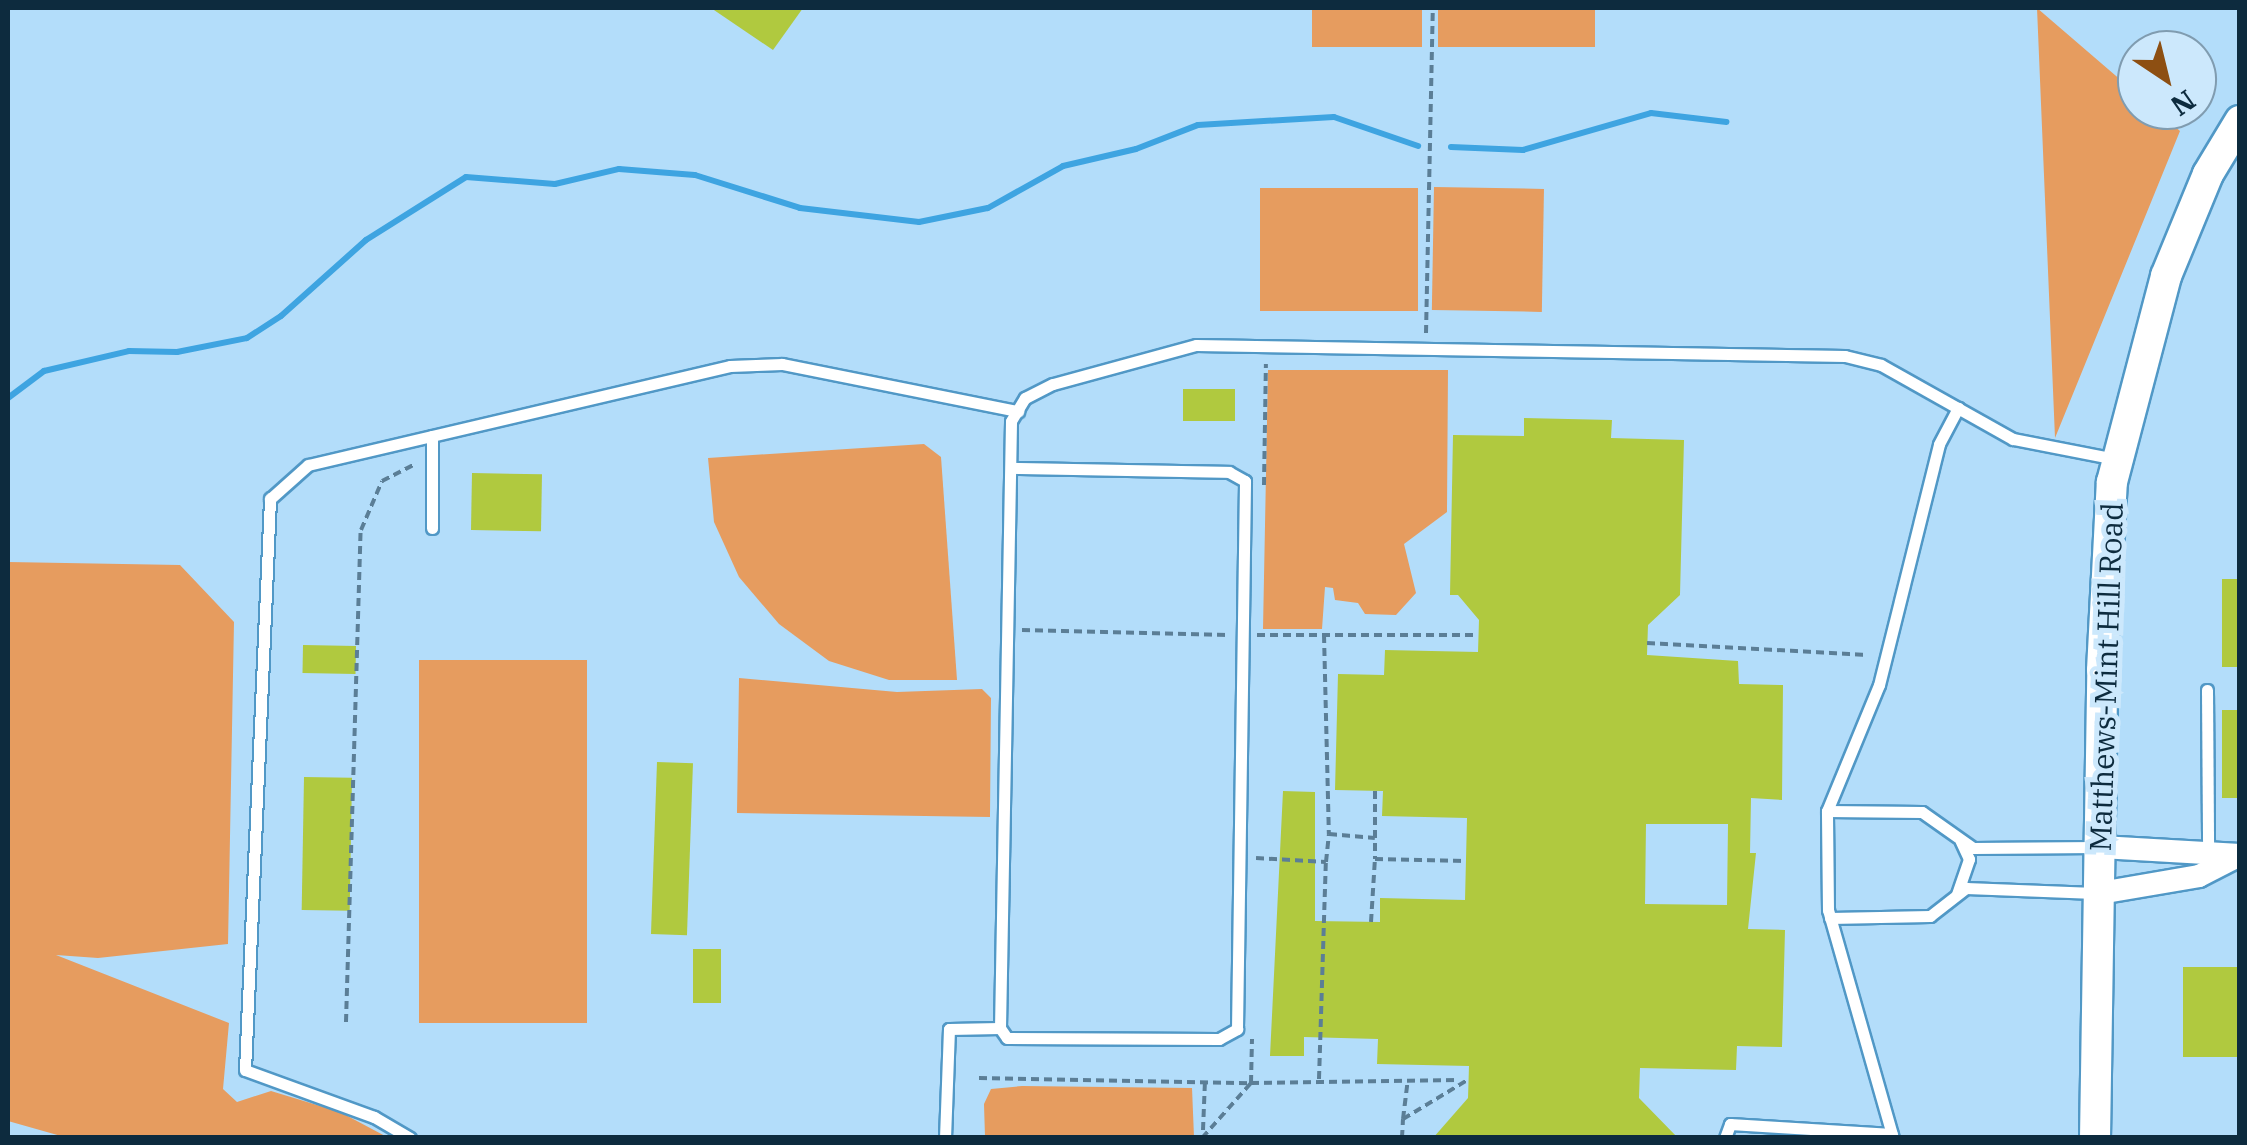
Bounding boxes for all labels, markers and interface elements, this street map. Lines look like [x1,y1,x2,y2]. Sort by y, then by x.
north arrow [2117,30,2217,130]
text: N [2164,82,2203,125]
street label: Matthews-Mint Hill Road [2082,502,2130,852]

